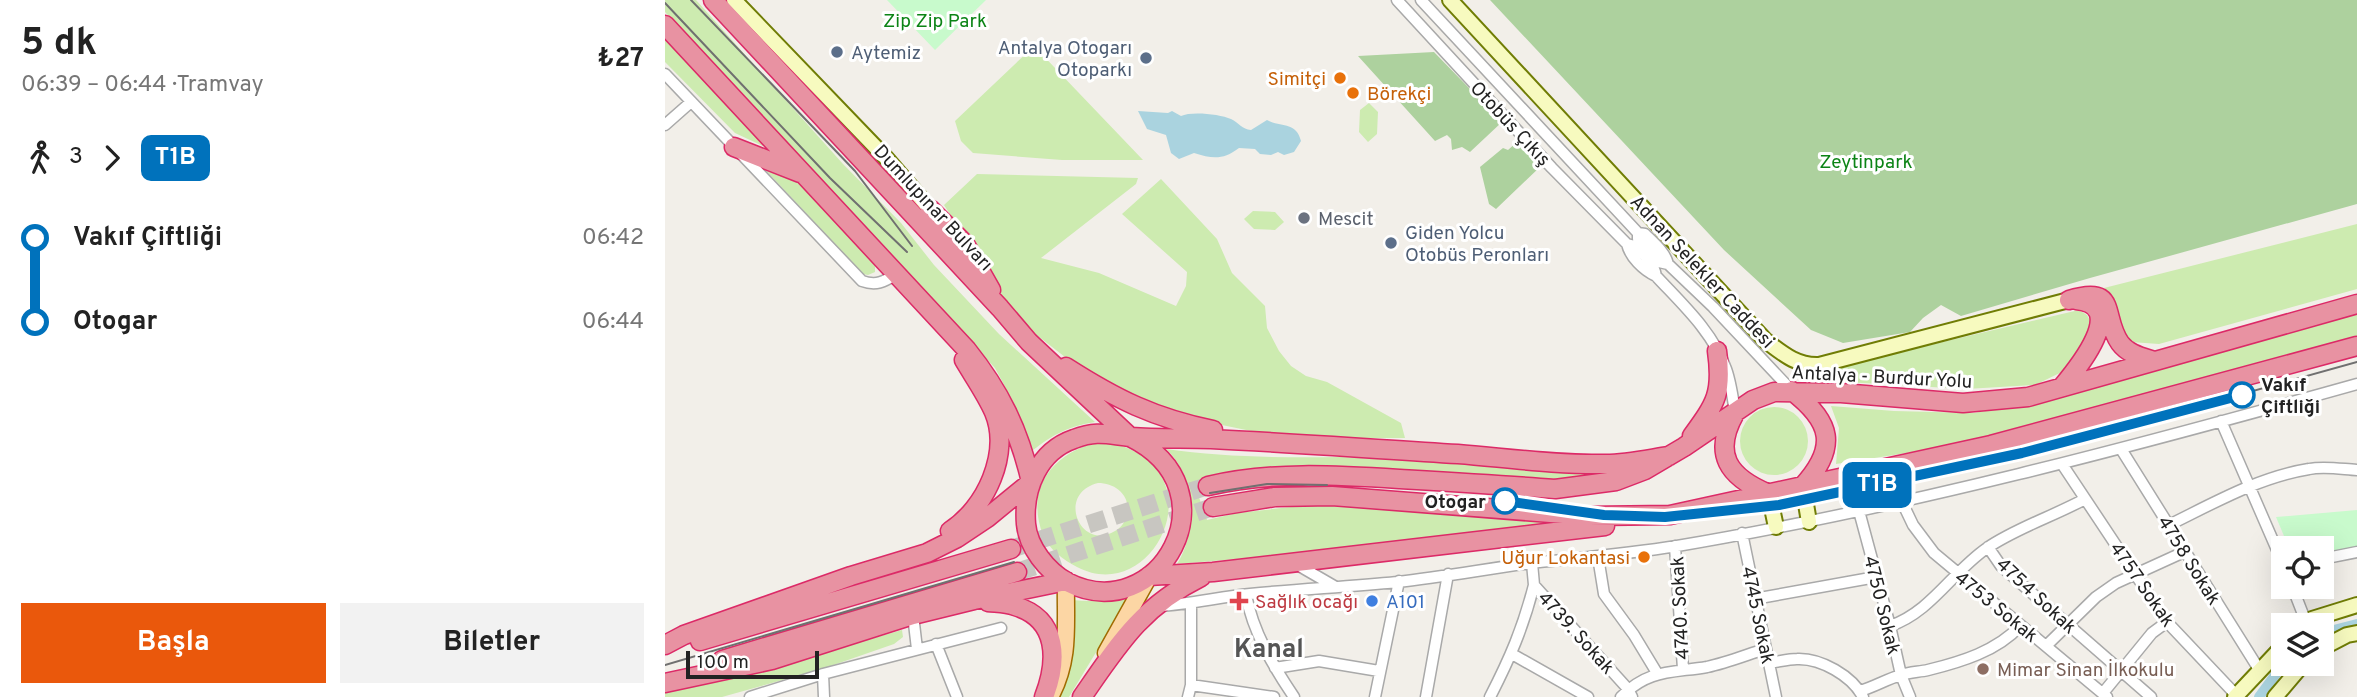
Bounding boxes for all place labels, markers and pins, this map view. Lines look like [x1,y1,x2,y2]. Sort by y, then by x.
place label: Antalya Otogarı Otoparkı [998,37,1132,83]
place label: Aytemiz [851,42,921,66]
marker: Aytemiz [829,44,845,60]
marker: Antalya Otogarı Otoparkı [1138,50,1154,66]
place label: Simitçi [1268,68,1326,92]
marker: Simitçi [1332,70,1348,86]
place label: Börekçi [1367,83,1431,107]
marker: Börekçi [1345,85,1361,101]
place label: Mescit [1318,208,1374,232]
marker: Mescit [1296,210,1312,226]
place label: Giden Yolcu Otobüs Peronları [1405,222,1549,268]
marker: Giden Yolcu Otobüs Peronları [1383,235,1399,251]
place label: Vakıf Çiftliği [2261,374,2320,420]
marker: Vakıf Çiftliği [2229,382,2255,408]
marker: Otogar [1492,488,1518,514]
place label: Otogar [1424,491,1486,515]
place label: Uğur Lokantasi [1501,547,1630,571]
marker: Uğur Lokantasi [1636,549,1652,565]
marker: Sağlık ocağı [1229,591,1249,611]
place label: Sağlık ocağı [1255,591,1358,615]
place label: A101 [1386,591,1425,615]
marker: A101 [1364,593,1380,609]
place label: Mimar Sinan İlkokulu [1997,658,2174,683]
marker: Mimar Sinan İlkokulu [1975,661,1991,677]

